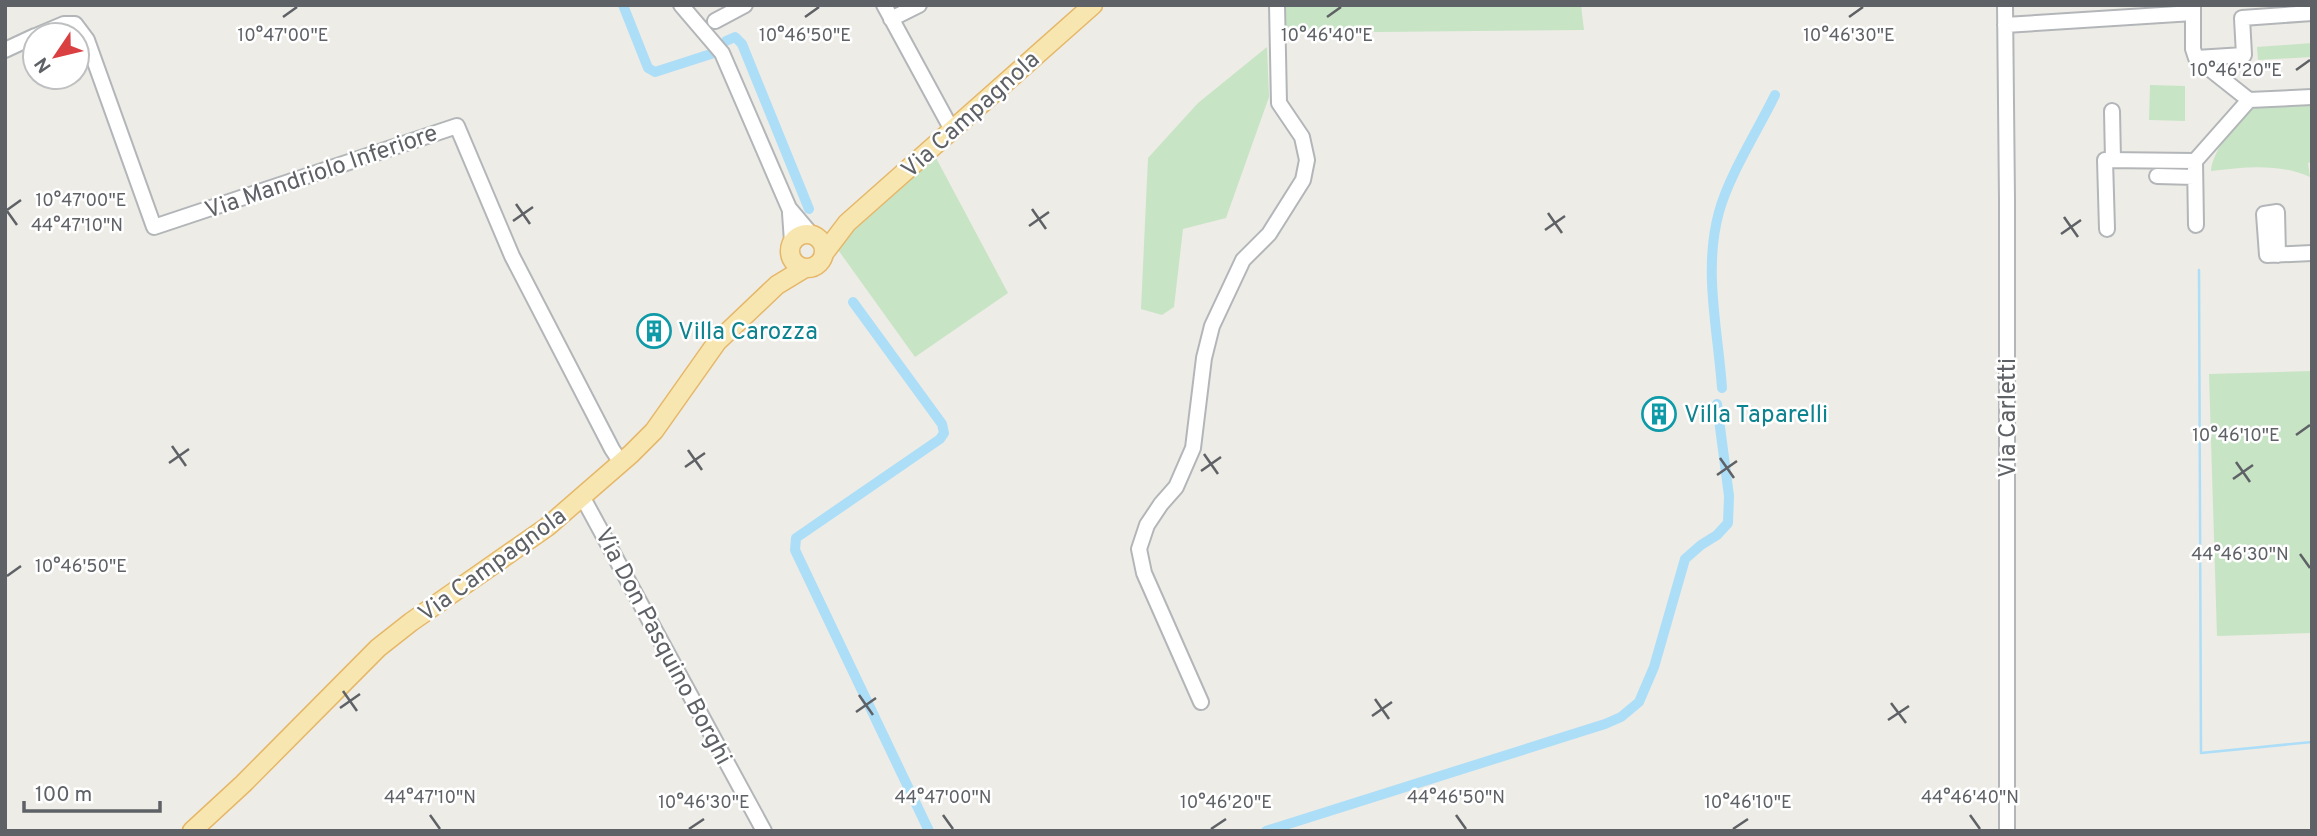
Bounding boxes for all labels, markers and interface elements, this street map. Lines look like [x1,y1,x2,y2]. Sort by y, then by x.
north arrow [21,21,91,91]
text: 10°47'00"E [238,25,328,48]
text: 10°46'50"E [759,25,851,48]
text: 10°46'40"E [1281,25,1373,48]
text: 10°46'30"E [1803,25,1895,48]
street label: Via Campagnola [896,46,1047,185]
text: N [30,52,57,77]
text: 10°46'20"E [2190,60,2282,83]
street label: Via Mandriolo Inferiore [201,119,442,227]
text: 10°47'00"E [36,190,126,213]
text: 44°47'10"N [31,215,123,238]
building icon: Villa Carozza [635,312,673,350]
place label: Villa Carozza [678,318,818,348]
street label: Via Carletti [1994,358,2024,478]
building icon: Villa Taparelli [1640,395,1678,433]
place label: Villa Taparelli [1684,401,1828,431]
text: 10°46'10"E [2192,425,2280,448]
street label: Via Campagnola [413,502,573,629]
street label: Via Don Pasquino Borghi [587,523,737,771]
text: 44°46'30"N [2191,544,2289,567]
text: 10°46'50"E [35,556,127,579]
scale bar [24,770,161,814]
text: 100 m [35,782,92,809]
text: 44°47'10"N [384,787,476,810]
text: 44°47'00"N [895,787,991,810]
text: 44°46'50"N [1407,787,1505,810]
text: 44°46'40"N [1921,787,2019,810]
text: 10°46'30"E [658,792,750,815]
text: 10°46'20"E [1180,792,1272,815]
text: 10°46'10"E [1704,792,1792,815]

